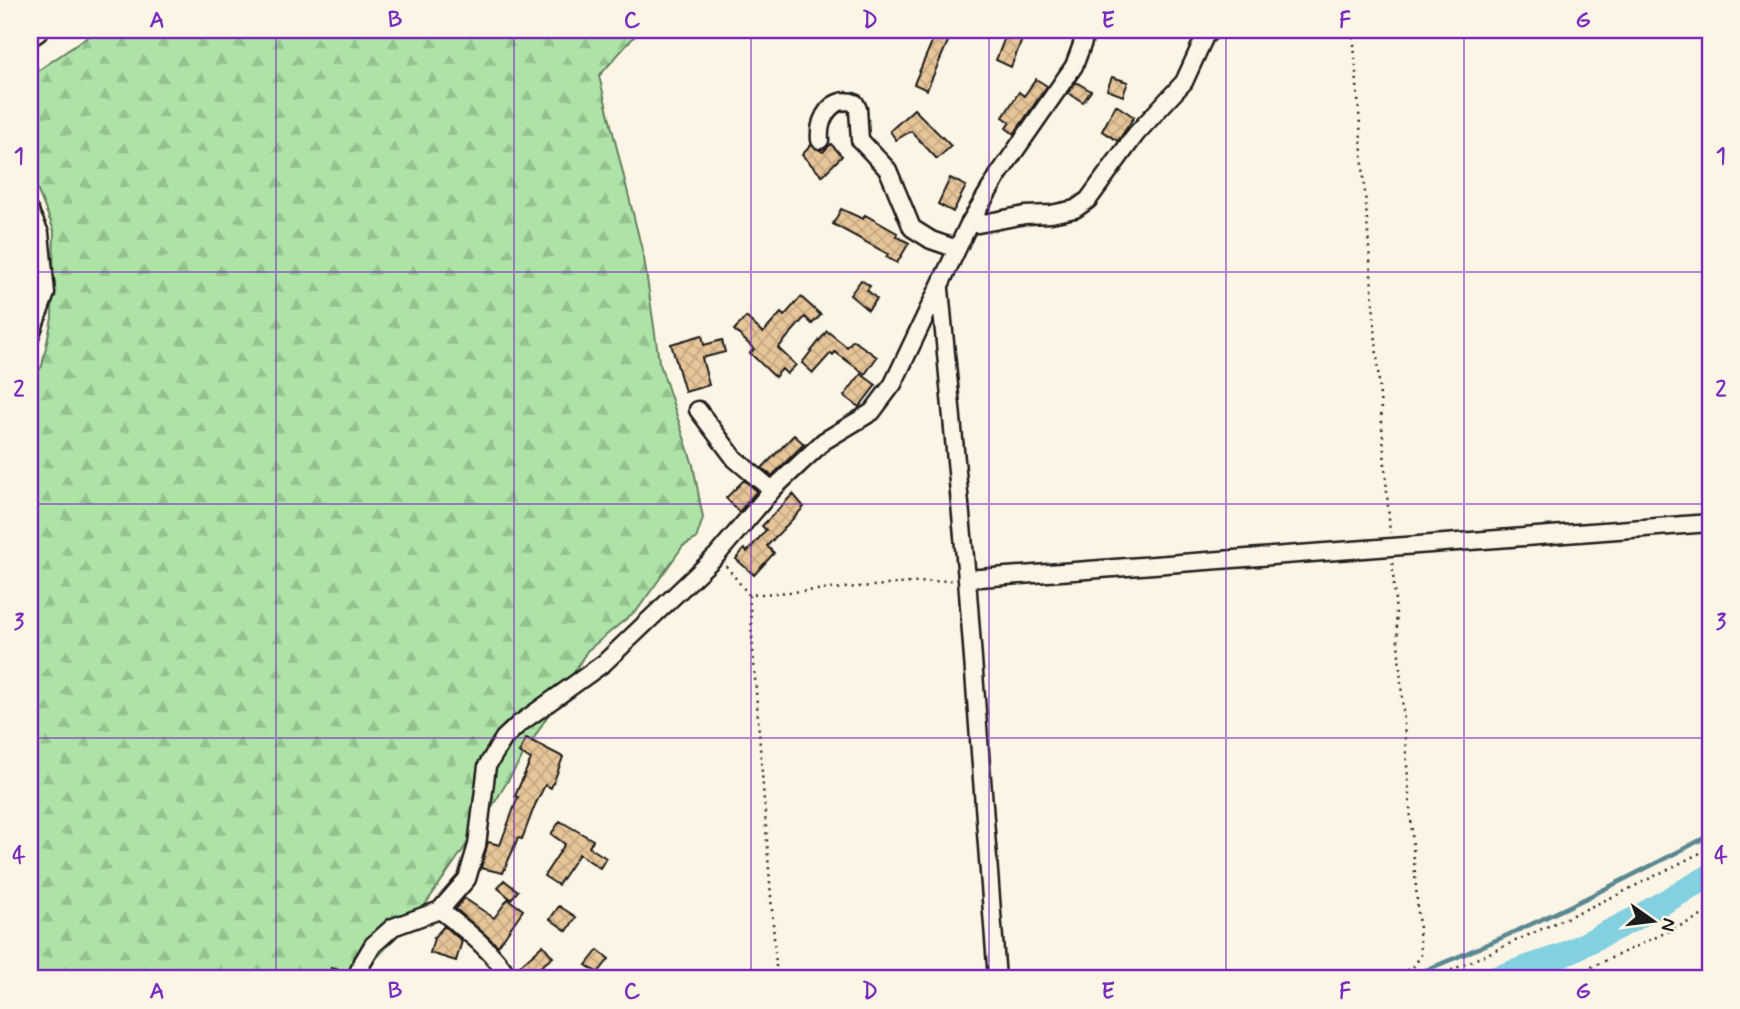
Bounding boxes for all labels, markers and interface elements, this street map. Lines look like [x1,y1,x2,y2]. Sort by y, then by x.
text: A [149,6,165,36]
text: B [388,6,403,36]
text: C [624,6,641,36]
text: D [862,6,878,36]
text: E [1101,6,1115,36]
text: F [1339,6,1351,36]
text: G [1575,6,1591,36]
text: 1 [14,142,24,172]
text: 1 [1716,142,1726,172]
text: 2 [13,375,25,405]
text: 2 [1715,375,1727,405]
text: 3 [14,608,25,638]
text: 3 [1716,608,1727,638]
text: 4 [12,841,26,871]
text: 4 [1714,841,1728,871]
north arrow [1618,886,1688,956]
text: N [1654,916,1682,934]
text: A [149,977,165,1007]
text: B [388,977,403,1007]
text: C [624,977,641,1007]
text: D [862,977,878,1007]
text: E [1101,977,1115,1007]
text: F [1339,977,1351,1007]
text: G [1575,977,1591,1007]

